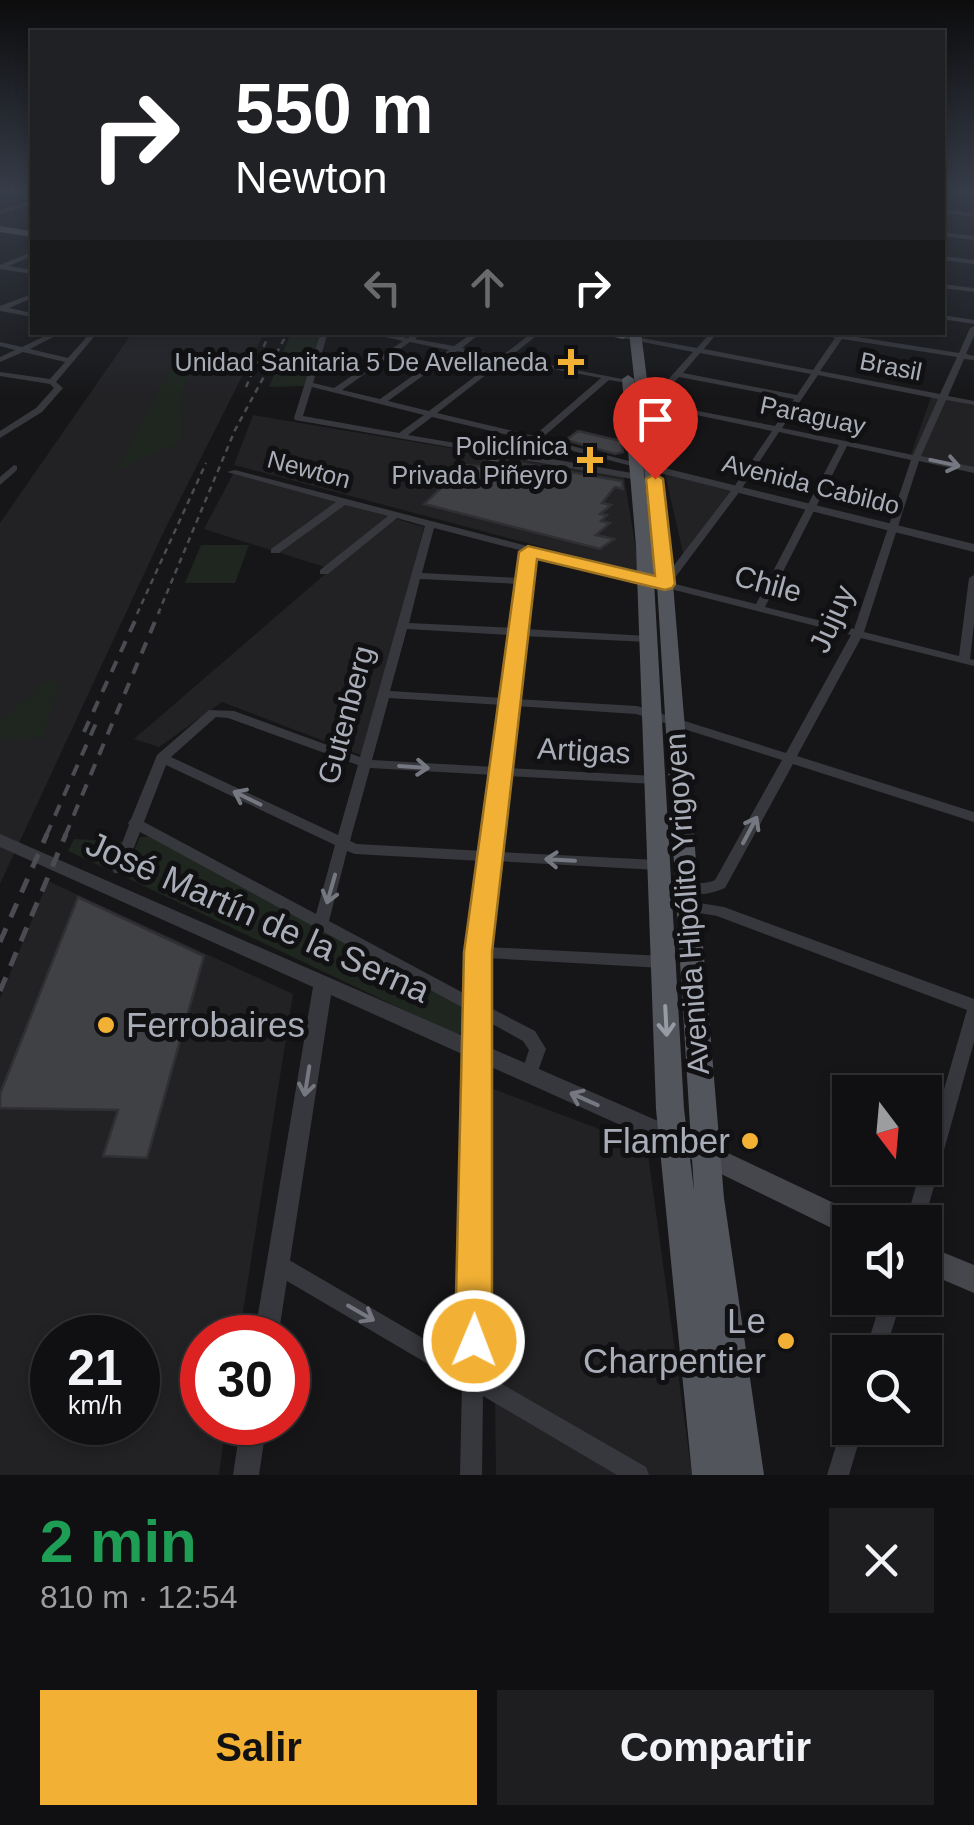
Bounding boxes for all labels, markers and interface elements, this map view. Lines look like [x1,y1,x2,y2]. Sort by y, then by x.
icon: right [70,70,200,200]
text: 550 m [235,70,433,148]
text: Newton [235,152,388,203]
icon: left [355,260,410,315]
icon: ahead [460,260,515,315]
icon: right [565,260,620,315]
street label: Brasil [858,346,924,386]
place label: Unidad Sanitaria 5 De Avellaneda [175,348,548,376]
marker: Unidad Sanitaria 5 De Avellaneda [558,349,584,375]
pin [613,377,698,480]
street label: Paraguay [758,390,869,440]
icon: arrive [628,392,683,447]
place label: Policlínica Privada Piñeyro [392,432,568,489]
street label: Newton [264,445,354,493]
marker: Policlínica Privada Piñeyro [577,447,603,473]
street label: Avenida Cabildo [719,448,903,520]
one-way arrow [928,455,960,474]
street label: Chile [731,559,805,608]
street label: Jujuy [802,580,861,658]
street label: Gutenberg [311,642,380,788]
street label: Artigas [537,732,632,769]
street label: Avenida Hipólito Yrigoyen [658,732,715,1076]
one-way arrow [397,758,429,777]
one-way arrow [232,788,262,807]
one-way arrow [740,815,760,845]
street label: José Martín de la Serna [81,823,436,1010]
one-way arrow [545,850,577,869]
one-way arrow [321,873,339,904]
place label: Ferrobaires [126,1005,305,1044]
one-way arrow [657,1005,676,1037]
marker: Ferrobaires [95,1014,117,1036]
one-way arrow [297,1064,316,1097]
north arrow [832,1075,942,1185]
map controls [832,1075,942,1445]
one-way arrow [570,1088,600,1107]
place label: Flamber [602,1121,730,1160]
marker: Flamber [739,1130,761,1152]
button: sound [832,1205,942,1315]
position arrow [422,1289,526,1393]
place label: Le Charpentier [583,1301,766,1380]
one-way arrow [346,1303,376,1323]
speed limit sign: 30 [180,1315,310,1445]
marker: Le Charpentier [775,1330,797,1352]
button: search [832,1335,942,1445]
text: 21 [67,1340,123,1396]
text: km/h [68,1391,122,1419]
text: 2 min [40,1508,197,1575]
button: close [829,1508,934,1613]
text: 810 m · 12:54 [40,1579,237,1615]
button: Salir [40,1690,477,1805]
button: Compartir [497,1690,934,1805]

